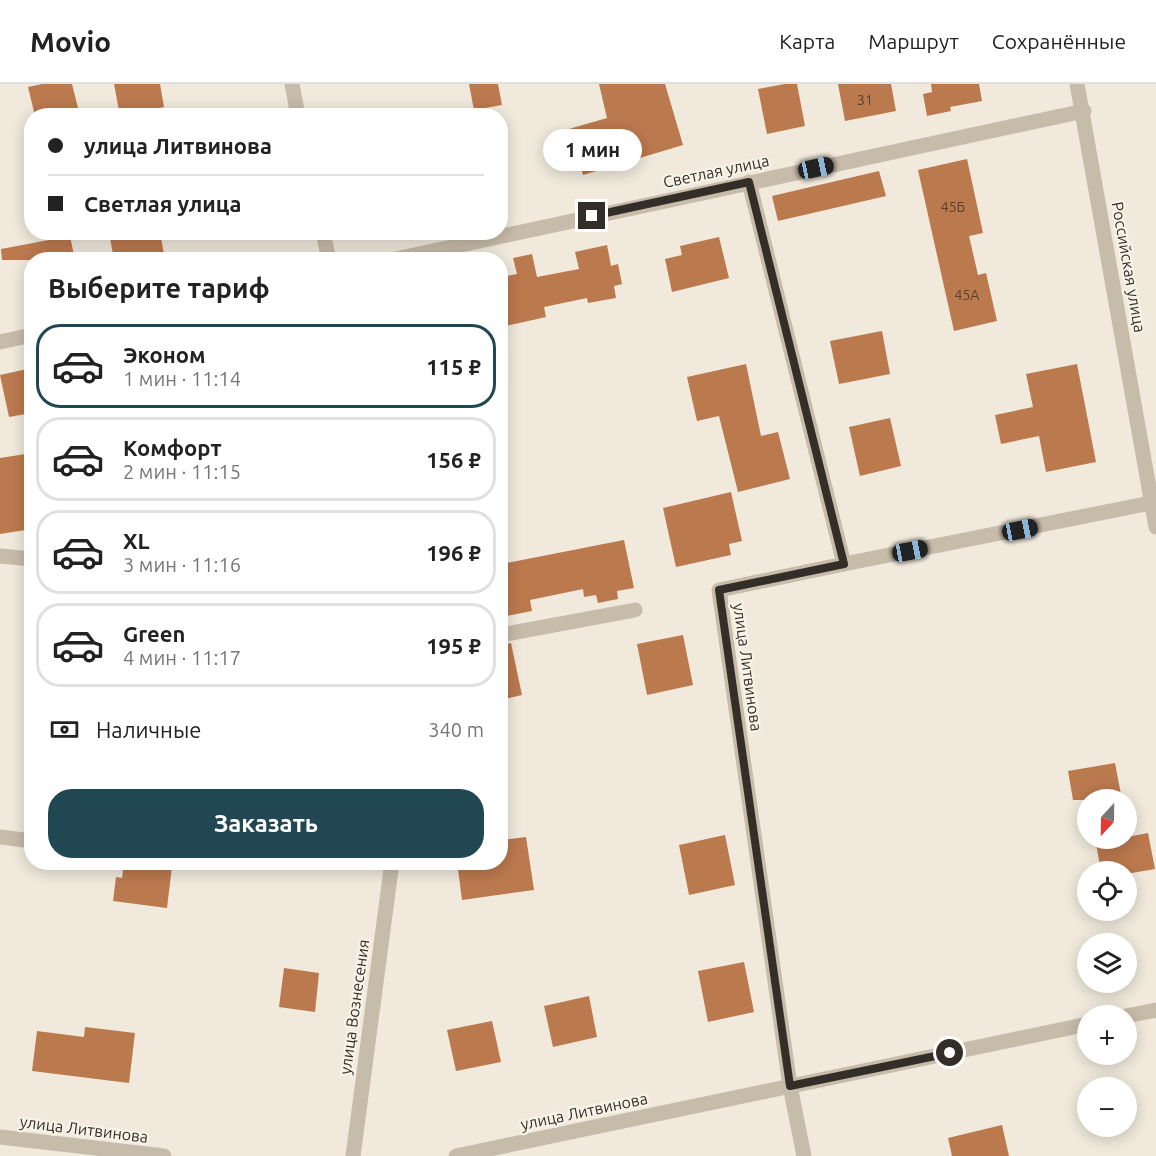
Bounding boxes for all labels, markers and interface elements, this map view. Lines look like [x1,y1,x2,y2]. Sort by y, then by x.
text: Movio [30,26,111,57]
text: Карта [779,29,835,53]
text: Маршрут [868,29,959,53]
text: Сохранённые [992,29,1126,53]
house number: 31 [857,92,873,108]
callout: 1 мин [542,129,642,171]
text: улица Литвинова [84,133,272,158]
text: 1 мин [565,138,620,161]
street label: Светлая улица [661,151,771,191]
car [797,155,835,181]
text: Светлая улица [84,191,241,216]
house number: 45Б [941,199,965,215]
street label: Российская улица [1109,200,1149,334]
route end [578,202,605,229]
text: Выберите тариф [48,273,270,303]
house number: 45А [955,287,979,303]
icon: car [51,339,105,393]
text: Эконом [123,342,205,367]
text: 115 ₽ [426,354,481,379]
text: 1 мин · 11:14 [123,367,241,390]
icon: car [51,432,105,486]
text: Комфорт [123,435,222,460]
text: 156 ₽ [426,447,481,472]
text: 2 мин · 11:15 [123,460,241,483]
car [1001,518,1039,542]
icon: car [51,525,105,579]
text: XL [123,528,150,553]
car [891,539,929,563]
text: 196 ₽ [426,540,481,565]
text: 3 мин · 11:16 [123,553,241,576]
street label: улица Литвинова [730,602,766,732]
icon: car [51,618,105,672]
text: Green [123,621,185,646]
text: 195 ₽ [426,633,481,658]
text: 4 мин · 11:17 [123,646,241,669]
icon: cash [48,713,81,746]
text: Наличные [96,717,201,742]
text: 340 m [428,718,484,741]
button: Заказать [48,789,484,858]
north arrow [1077,789,1137,849]
map controls [1077,789,1137,1137]
button: locate [1077,861,1137,921]
button: layers [1077,933,1137,993]
street label: улица Вознесения [336,938,372,1076]
button: + [1077,1005,1137,1065]
route start [936,1039,963,1066]
button: − [1077,1077,1137,1137]
street label: улица Литвинова [519,1089,649,1133]
street label: улица Литвинова [19,1112,149,1146]

